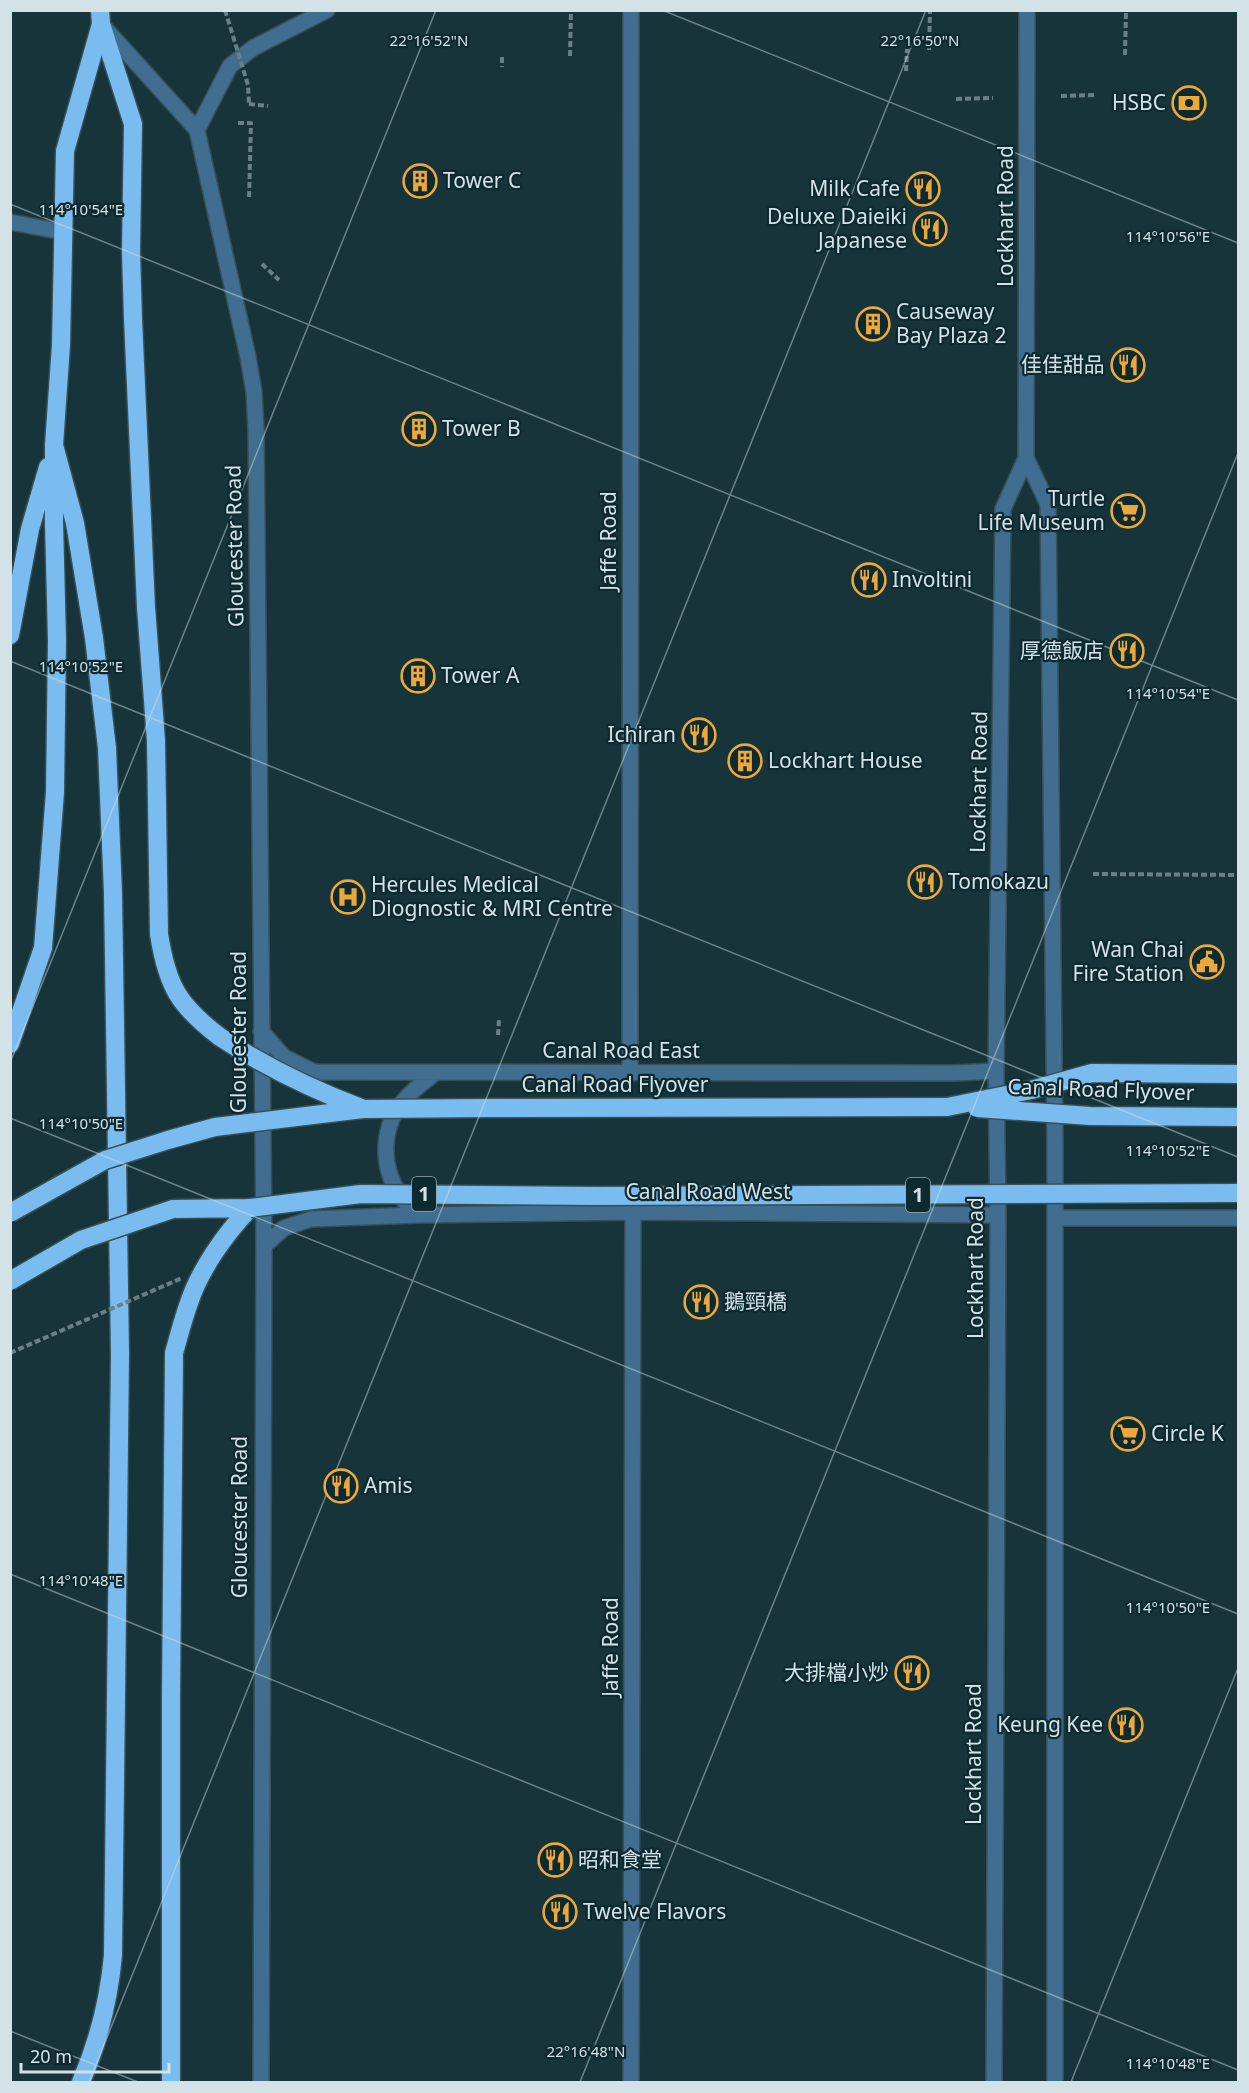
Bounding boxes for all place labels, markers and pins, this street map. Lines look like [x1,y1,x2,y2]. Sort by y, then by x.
bank icon: HSBC [1171,85,1207,121]
place label: HSBC [1112,88,1166,116]
building icon: Tower C [402,163,438,199]
place label: Tower C [443,166,521,194]
restaurant icon: Milk Cafe [905,171,941,207]
place label: Milk Cafe [809,174,900,202]
place label: Deluxe Daieiki Japanese [767,202,907,254]
restaurant icon: Deluxe Daieiki Japanese [912,211,948,247]
place label: Causeway Bay Plaza 2 [896,297,1007,349]
building icon: Causeway Bay Plaza 2 [855,306,891,342]
restaurant icon: 佳佳甜品 [1110,347,1146,383]
place label: 佳佳甜品 [1021,350,1105,378]
building icon: Tower B [401,411,437,447]
place label: Tower B [442,414,521,442]
place label: Turtle Life Museum [978,484,1105,536]
supermarket icon: Turtle Life Museum [1110,493,1146,529]
restaurant icon: Involtini [851,562,887,598]
place label: Involtini [892,565,972,593]
restaurant icon: 厚德飯店 [1109,633,1145,669]
place label: 厚德飯店 [1020,636,1104,664]
building icon: Tower A [400,658,436,694]
place label: Tower A [441,661,520,689]
restaurant icon: Ichiran [681,717,717,753]
place label: Ichiran [607,720,676,748]
building icon: Lockhart House [727,743,763,779]
place label: Lockhart House [768,746,923,774]
restaurant icon: Tomokazu [907,864,943,900]
place label: Tomokazu [948,867,1049,895]
place label: Hercules Medical Diognostic & MRI Centre [371,870,613,922]
hospital icon: Hercules Medical Diognostic & MRI Centre [330,879,366,915]
place label: Wan Chai Fire Station [1073,935,1184,987]
public building icon: Wan Chai Fire Station [1189,944,1225,980]
restaurant icon: 鵝頸橋 [683,1284,719,1320]
place label: 鵝頸橋 [724,1287,787,1315]
supermarket icon: Circle K [1110,1416,1146,1452]
place label: Circle K [1151,1419,1224,1447]
restaurant icon: Amis [323,1468,359,1504]
place label: Amis [364,1471,413,1499]
restaurant icon: 大排檔小炒 [894,1655,930,1691]
place label: 大排檔小炒 [784,1658,889,1686]
restaurant icon: Keung Kee [1108,1707,1144,1743]
place label: Keung Kee [997,1710,1103,1738]
restaurant icon: 昭和食堂 [537,1842,573,1878]
place label: 昭和食堂 [578,1845,662,1873]
restaurant icon: Twelve Flavors [542,1894,578,1930]
place label: Twelve Flavors [583,1897,726,1925]

